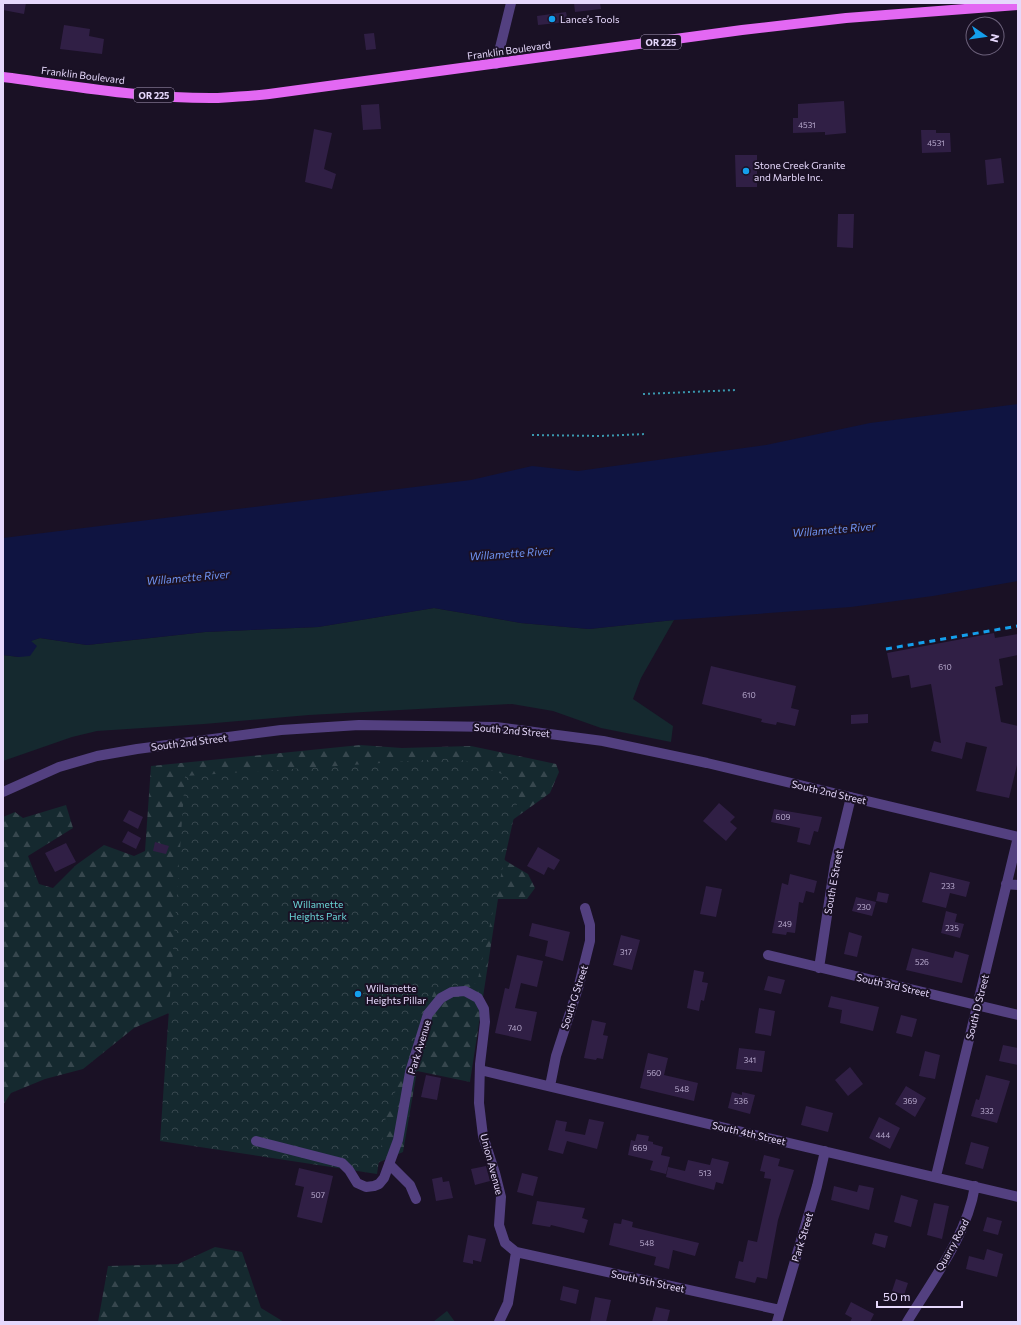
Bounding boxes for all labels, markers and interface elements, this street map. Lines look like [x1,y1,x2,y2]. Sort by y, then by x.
place label: Lance’s Tools [560,13,620,25]
marker: Lance’s Tools [547,14,557,24]
north arrow [965,16,1005,56]
text: N [988,33,1002,44]
road number: OR 225 [641,35,681,49]
street label: Franklin Boulevard [466,38,552,62]
street label: Franklin Boulevard [40,64,126,86]
road number: OR 225 [134,88,174,102]
house number: 4531 [798,120,816,130]
house number: 4531 [927,138,945,148]
place label: Stone Creek Granite and Marble Inc. [754,159,845,183]
marker: Stone Creek Granite and Marble Inc. [741,166,751,176]
water label: Willamette River [792,519,877,539]
water label: Willamette River [469,544,554,562]
water label: Willamette River [146,567,231,587]
house number: 610 [938,662,952,672]
house number: 610 [742,690,756,700]
street label: South 2nd Street [473,721,551,739]
street label: South 2nd Street [150,731,228,753]
street label: South 2nd Street [790,778,868,806]
house number: 609 [776,812,791,822]
street label: South E Street [821,849,845,915]
house number: 233 [941,881,955,891]
park label: Willamette Heights Park [289,898,348,922]
house number: 230 [857,902,871,912]
house number: 249 [778,919,792,929]
house number: 235 [945,923,959,933]
house number: 317 [620,947,632,957]
house number: 526 [915,957,929,967]
street label: South G Street [558,963,590,1031]
street label: South 3rd Street [855,971,931,999]
street label: South D Street [963,973,991,1041]
place label: Willamette Heights Pillar [366,982,426,1006]
marker: Willamette Heights Pillar [353,989,363,999]
street label: Park Avenue [405,1018,433,1076]
house number: 740 [508,1023,522,1033]
house number: 341 [744,1055,756,1065]
house number: 560 [647,1068,661,1078]
house number: 548 [675,1084,689,1094]
house number: 536 [734,1096,748,1106]
house number: 369 [903,1096,917,1106]
house number: 332 [980,1106,994,1116]
street label: South 4th Street [711,1119,787,1147]
house number: 444 [876,1130,890,1140]
street label: Union Avenue [478,1132,506,1196]
house number: 669 [633,1143,647,1153]
house number: 513 [699,1168,712,1178]
house number: 507 [311,1190,325,1200]
street label: Park Street [789,1211,815,1263]
street label: Quarry Road [933,1217,971,1273]
house number: 548 [640,1238,654,1248]
street label: South 5th Street [610,1267,686,1295]
scale bar [877,1283,962,1309]
text: 50 m [883,1289,911,1303]

